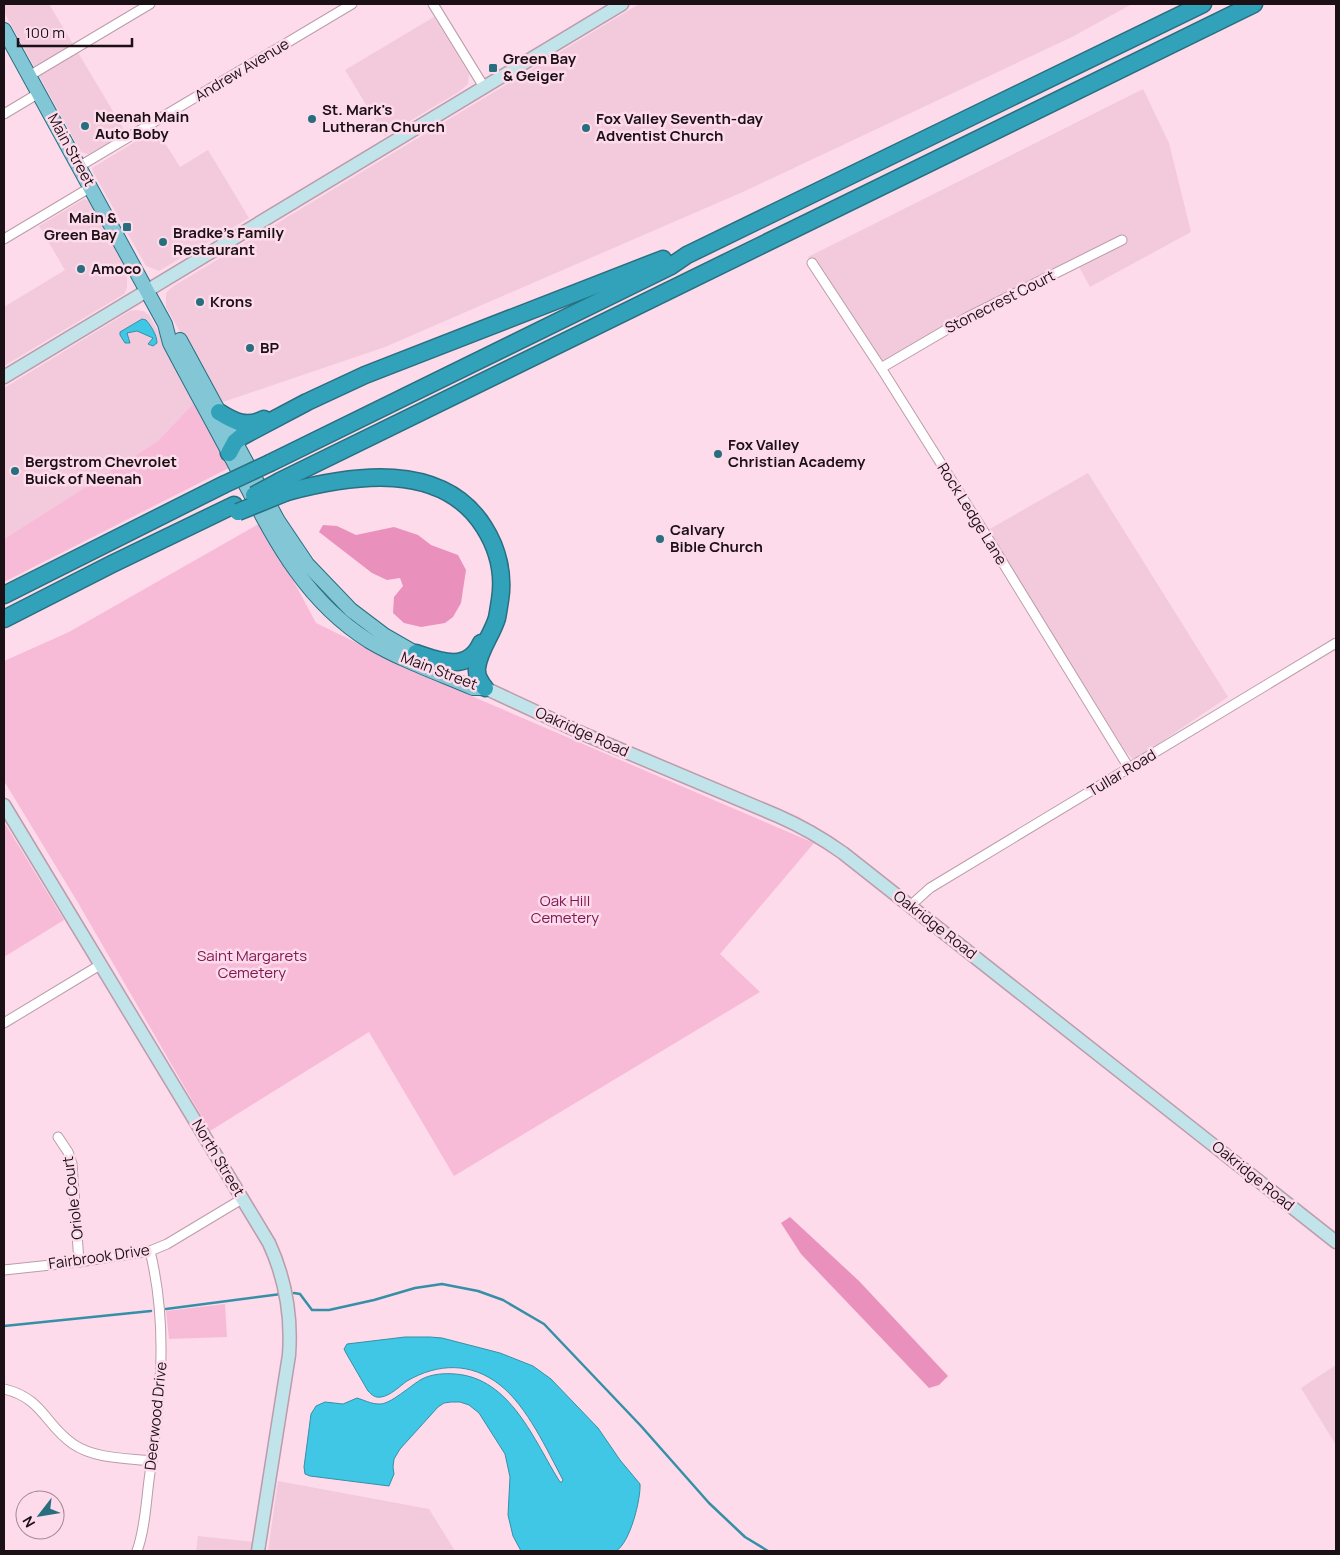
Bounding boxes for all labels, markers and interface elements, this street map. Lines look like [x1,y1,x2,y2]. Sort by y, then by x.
scale bar [18,15,131,47]
text: 100 m [25,22,65,43]
street label: Andrew Avenue [191,33,293,106]
place label: Green Bay & Geiger [503,48,577,86]
marker: Green Bay & Geiger [487,62,499,74]
place label: St. Mark's Lutheran Church [322,99,445,137]
place label: Neenah Main Auto Boby [95,106,189,144]
place label: Fox Valley Seventh-day Adventist Church [596,108,764,146]
street label: Main Street [43,109,100,190]
marker: St. Mark's Lutheran Church [306,113,318,125]
marker: Neenah Main Auto Boby [79,120,91,132]
marker: Fox Valley Seventh-day Adventist Church [580,122,592,134]
place label: Main & Green Bay [44,207,118,245]
marker: Main & Green Bay [121,221,133,233]
place label: Bradke's Family Restaurant [173,222,284,260]
marker: Bradke's Family Restaurant [157,236,169,248]
place label: Amoco [91,258,141,279]
marker: Amoco [75,263,87,275]
street label: Stonecrest Court [941,265,1058,338]
place label: Krons [210,291,252,312]
marker: Krons [194,296,206,308]
place label: BP [260,337,279,358]
marker: BP [244,342,256,354]
place label: Fox Valley Christian Academy [728,434,866,472]
marker: Fox Valley Christian Academy [712,448,724,460]
place label: Bergstrom Chevrolet Buick of Neenah [25,451,177,489]
street label: Rock Ledge Lane [933,459,1012,569]
marker: Bergstrom Chevrolet Buick of Neenah [9,465,21,477]
place label: Calvary Bible Church [670,519,763,557]
marker: Calvary Bible Church [654,533,666,545]
street label: Main Street [398,646,480,695]
street label: Oakridge Road [532,701,632,762]
street label: Tullar Road [1084,744,1160,801]
street label: Oakridge Road [889,885,981,964]
park label: Oak Hill Cemetery [531,890,599,928]
park label: Saint Margarets Cemetery [197,945,307,983]
street label: North Street [187,1115,250,1200]
street label: Oakridge Road [1208,1136,1299,1215]
street label: Oriole Court [57,1155,88,1241]
street label: Fairbrook Drive [47,1239,151,1274]
street label: Deerwood Drive [139,1360,172,1471]
north arrow [15,1490,65,1540]
text: N [18,1513,39,1531]

